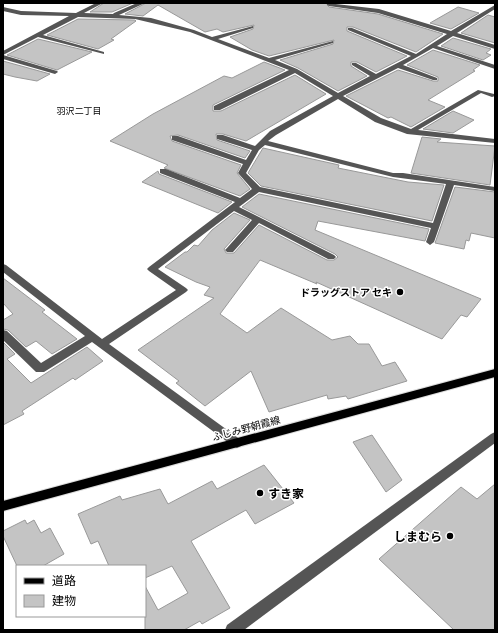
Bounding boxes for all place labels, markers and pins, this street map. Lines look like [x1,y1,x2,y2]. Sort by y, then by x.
place label: ドラッグストア セキ [300,285,392,299]
marker: ドラッグストア セキ [395,287,405,297]
place label: すき家 [268,485,304,502]
marker: すき家 [255,488,265,498]
place label: しまむら [394,528,442,545]
marker: しまむら [445,531,455,541]

